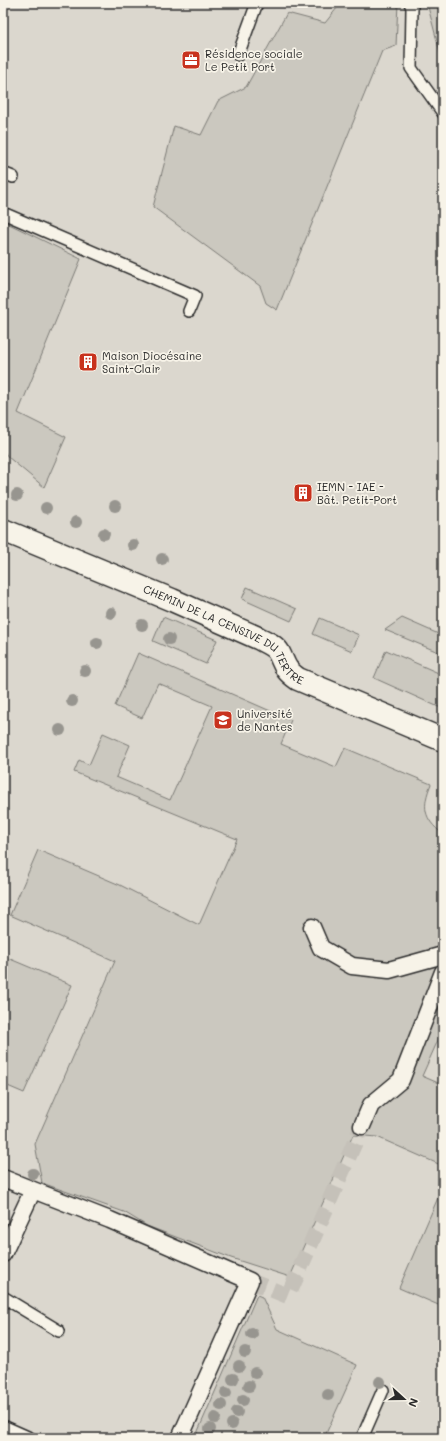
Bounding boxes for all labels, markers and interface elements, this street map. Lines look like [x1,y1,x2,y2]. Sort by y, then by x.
place label: Résidence sociale Le Petit Port [205,46,303,74]
office icon: Résidence sociale Le Petit Port [180,49,202,71]
place label: Maison Diocésaine Saint-Clair [102,348,202,376]
building icon: Maison Diocésaine Saint-Clair [77,351,99,373]
place label: IEMN - IAE - Bât. Petit-Port [317,479,397,507]
building icon: IEMN - IAE - Bât. Petit-Port [292,482,314,504]
street label: CHEMIN DE LA CENSIVE DU TERTRE [141,581,306,688]
place label: Université de Nantes [237,706,292,734]
school or university icon: Université de Nantes [212,709,234,731]
north arrow [384,1379,424,1419]
text: N [405,1396,422,1409]

